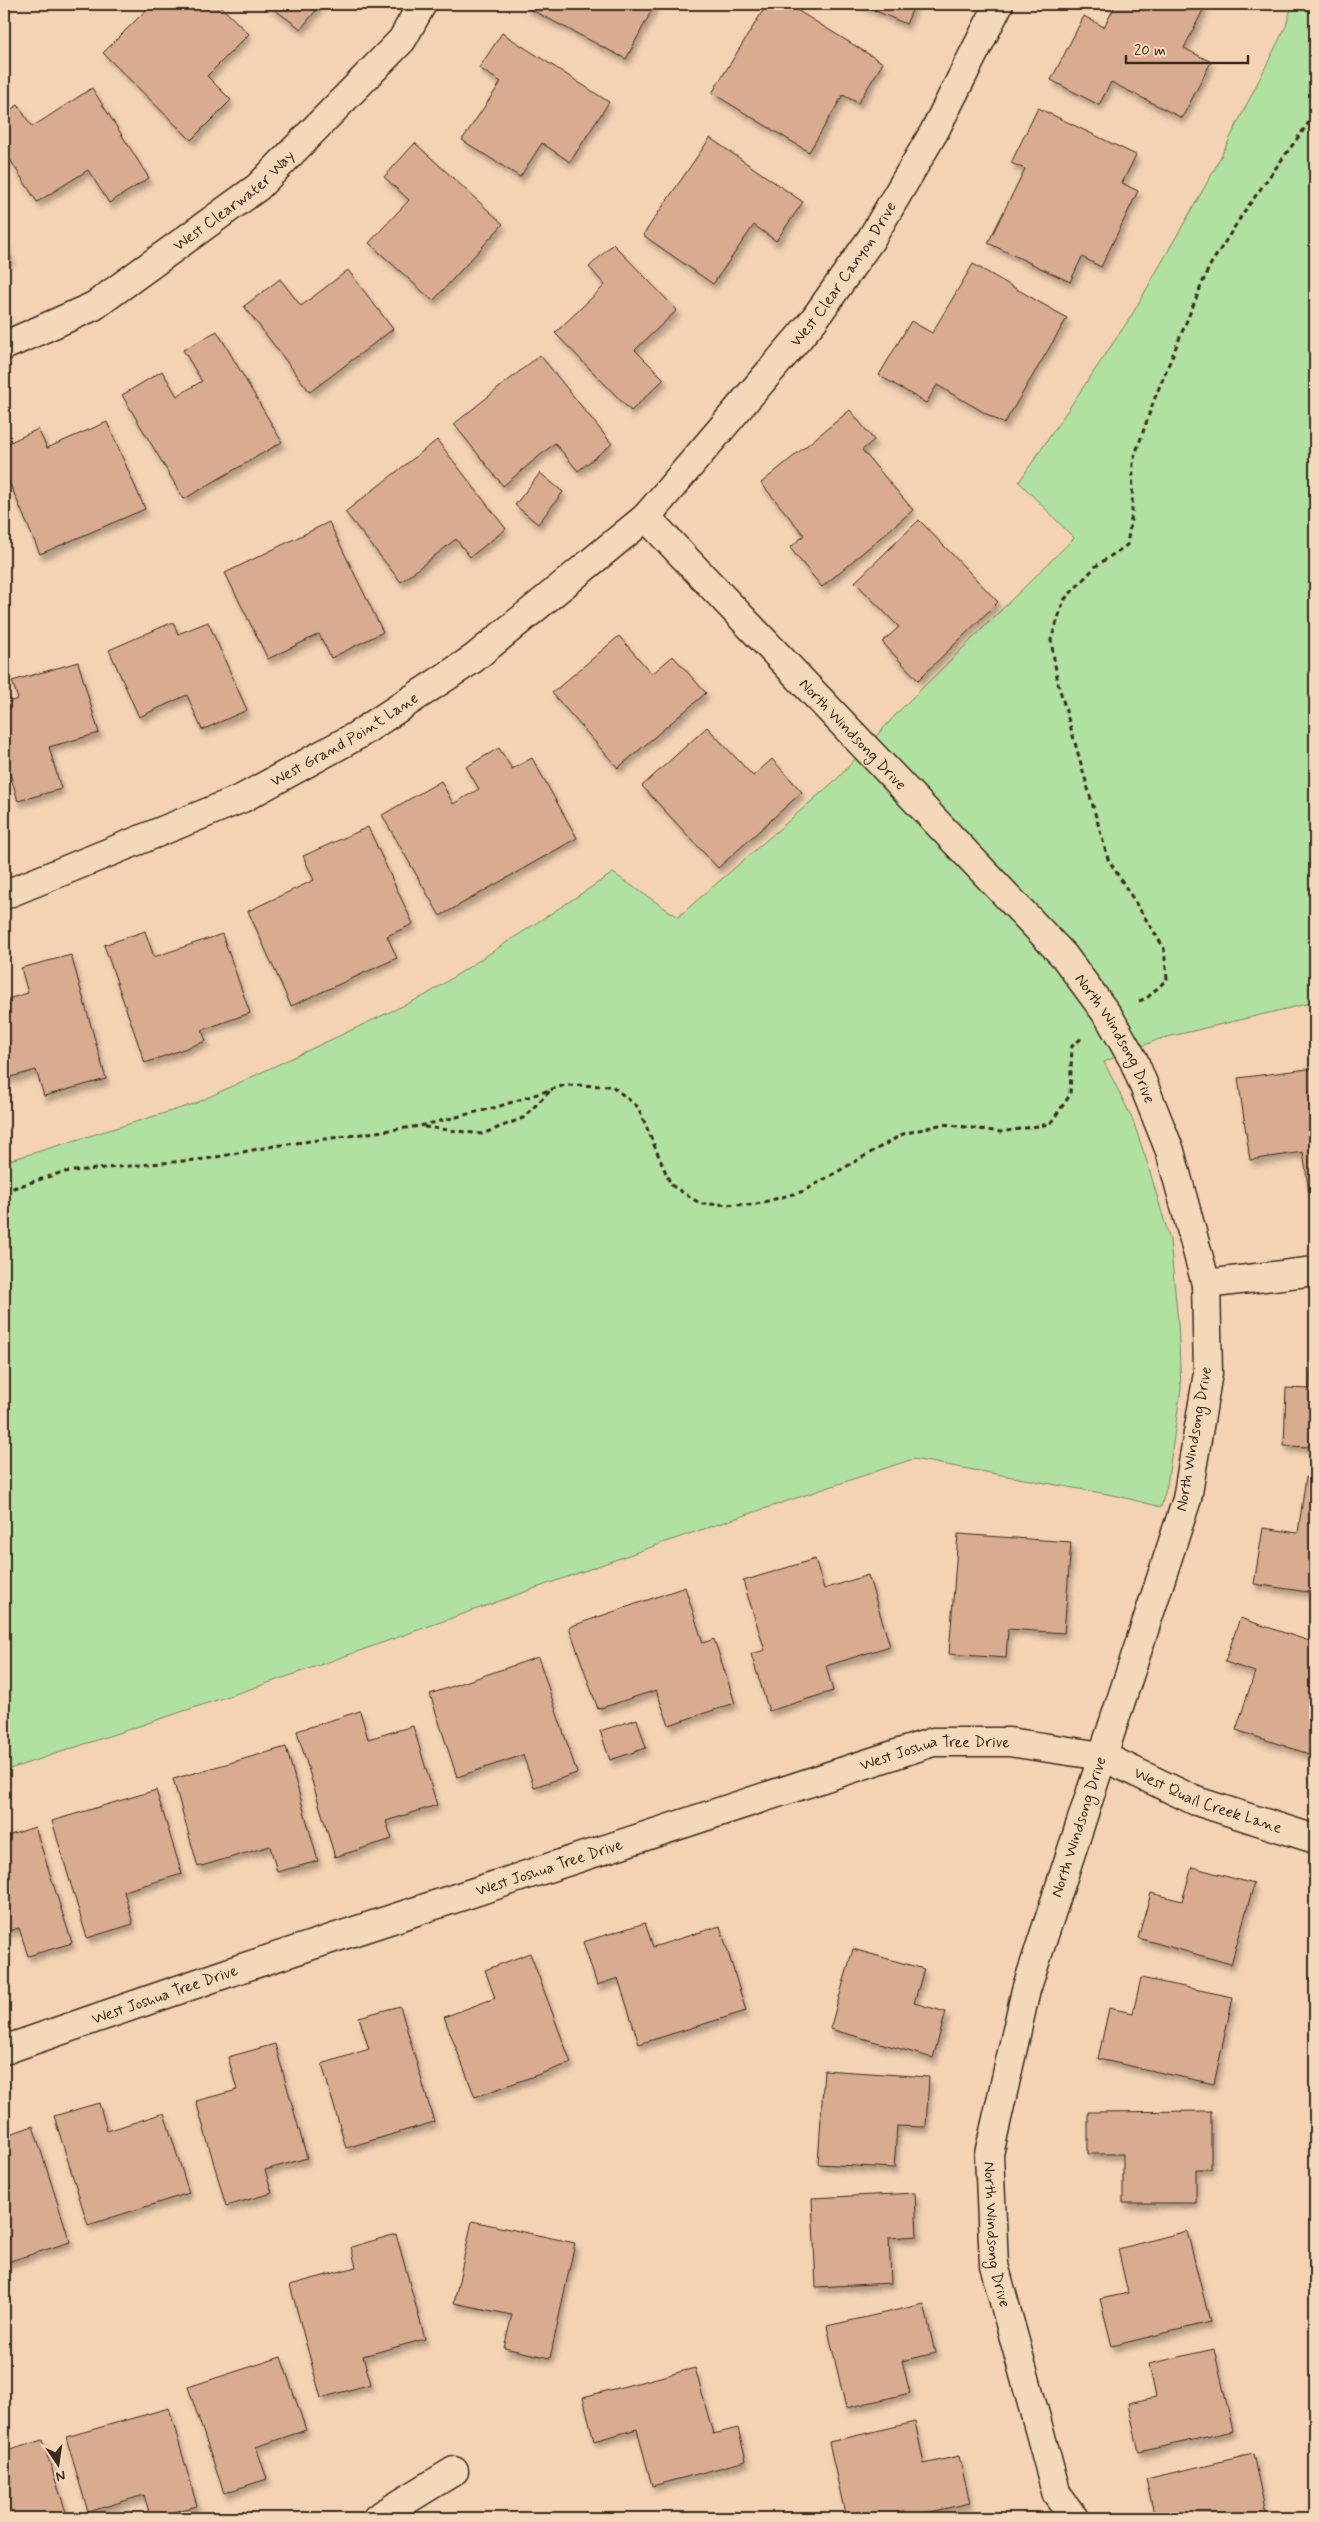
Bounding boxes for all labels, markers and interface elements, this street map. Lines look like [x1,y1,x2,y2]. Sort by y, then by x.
scale bar [1126,32,1249,64]
text: 20 m [1134,41,1166,61]
street label: West Clearwater Way [169,145,299,256]
street label: West Clear Canyon Drive [785,198,901,351]
street label: North Windsong Drive [795,674,911,795]
street label: West Grand Point Lane [267,687,422,791]
street label: North Windsong Drive [1070,969,1160,1107]
street label: North Windsong Drive [1171,1365,1218,1513]
street label: West Joshua Tree Drive [857,1732,1010,1776]
street label: North Windsong Drive [1046,1754,1113,1900]
street label: West Quail Creek Lane [1130,1762,1285,1838]
street label: West Joshua Tree Drive [473,1834,626,1901]
street label: West Joshua Tree Drive [89,1960,241,2029]
street label: North Windsong Drive [979,2161,1016,2310]
north arrow [32,2440,82,2490]
text: N [54,2466,67,2486]

